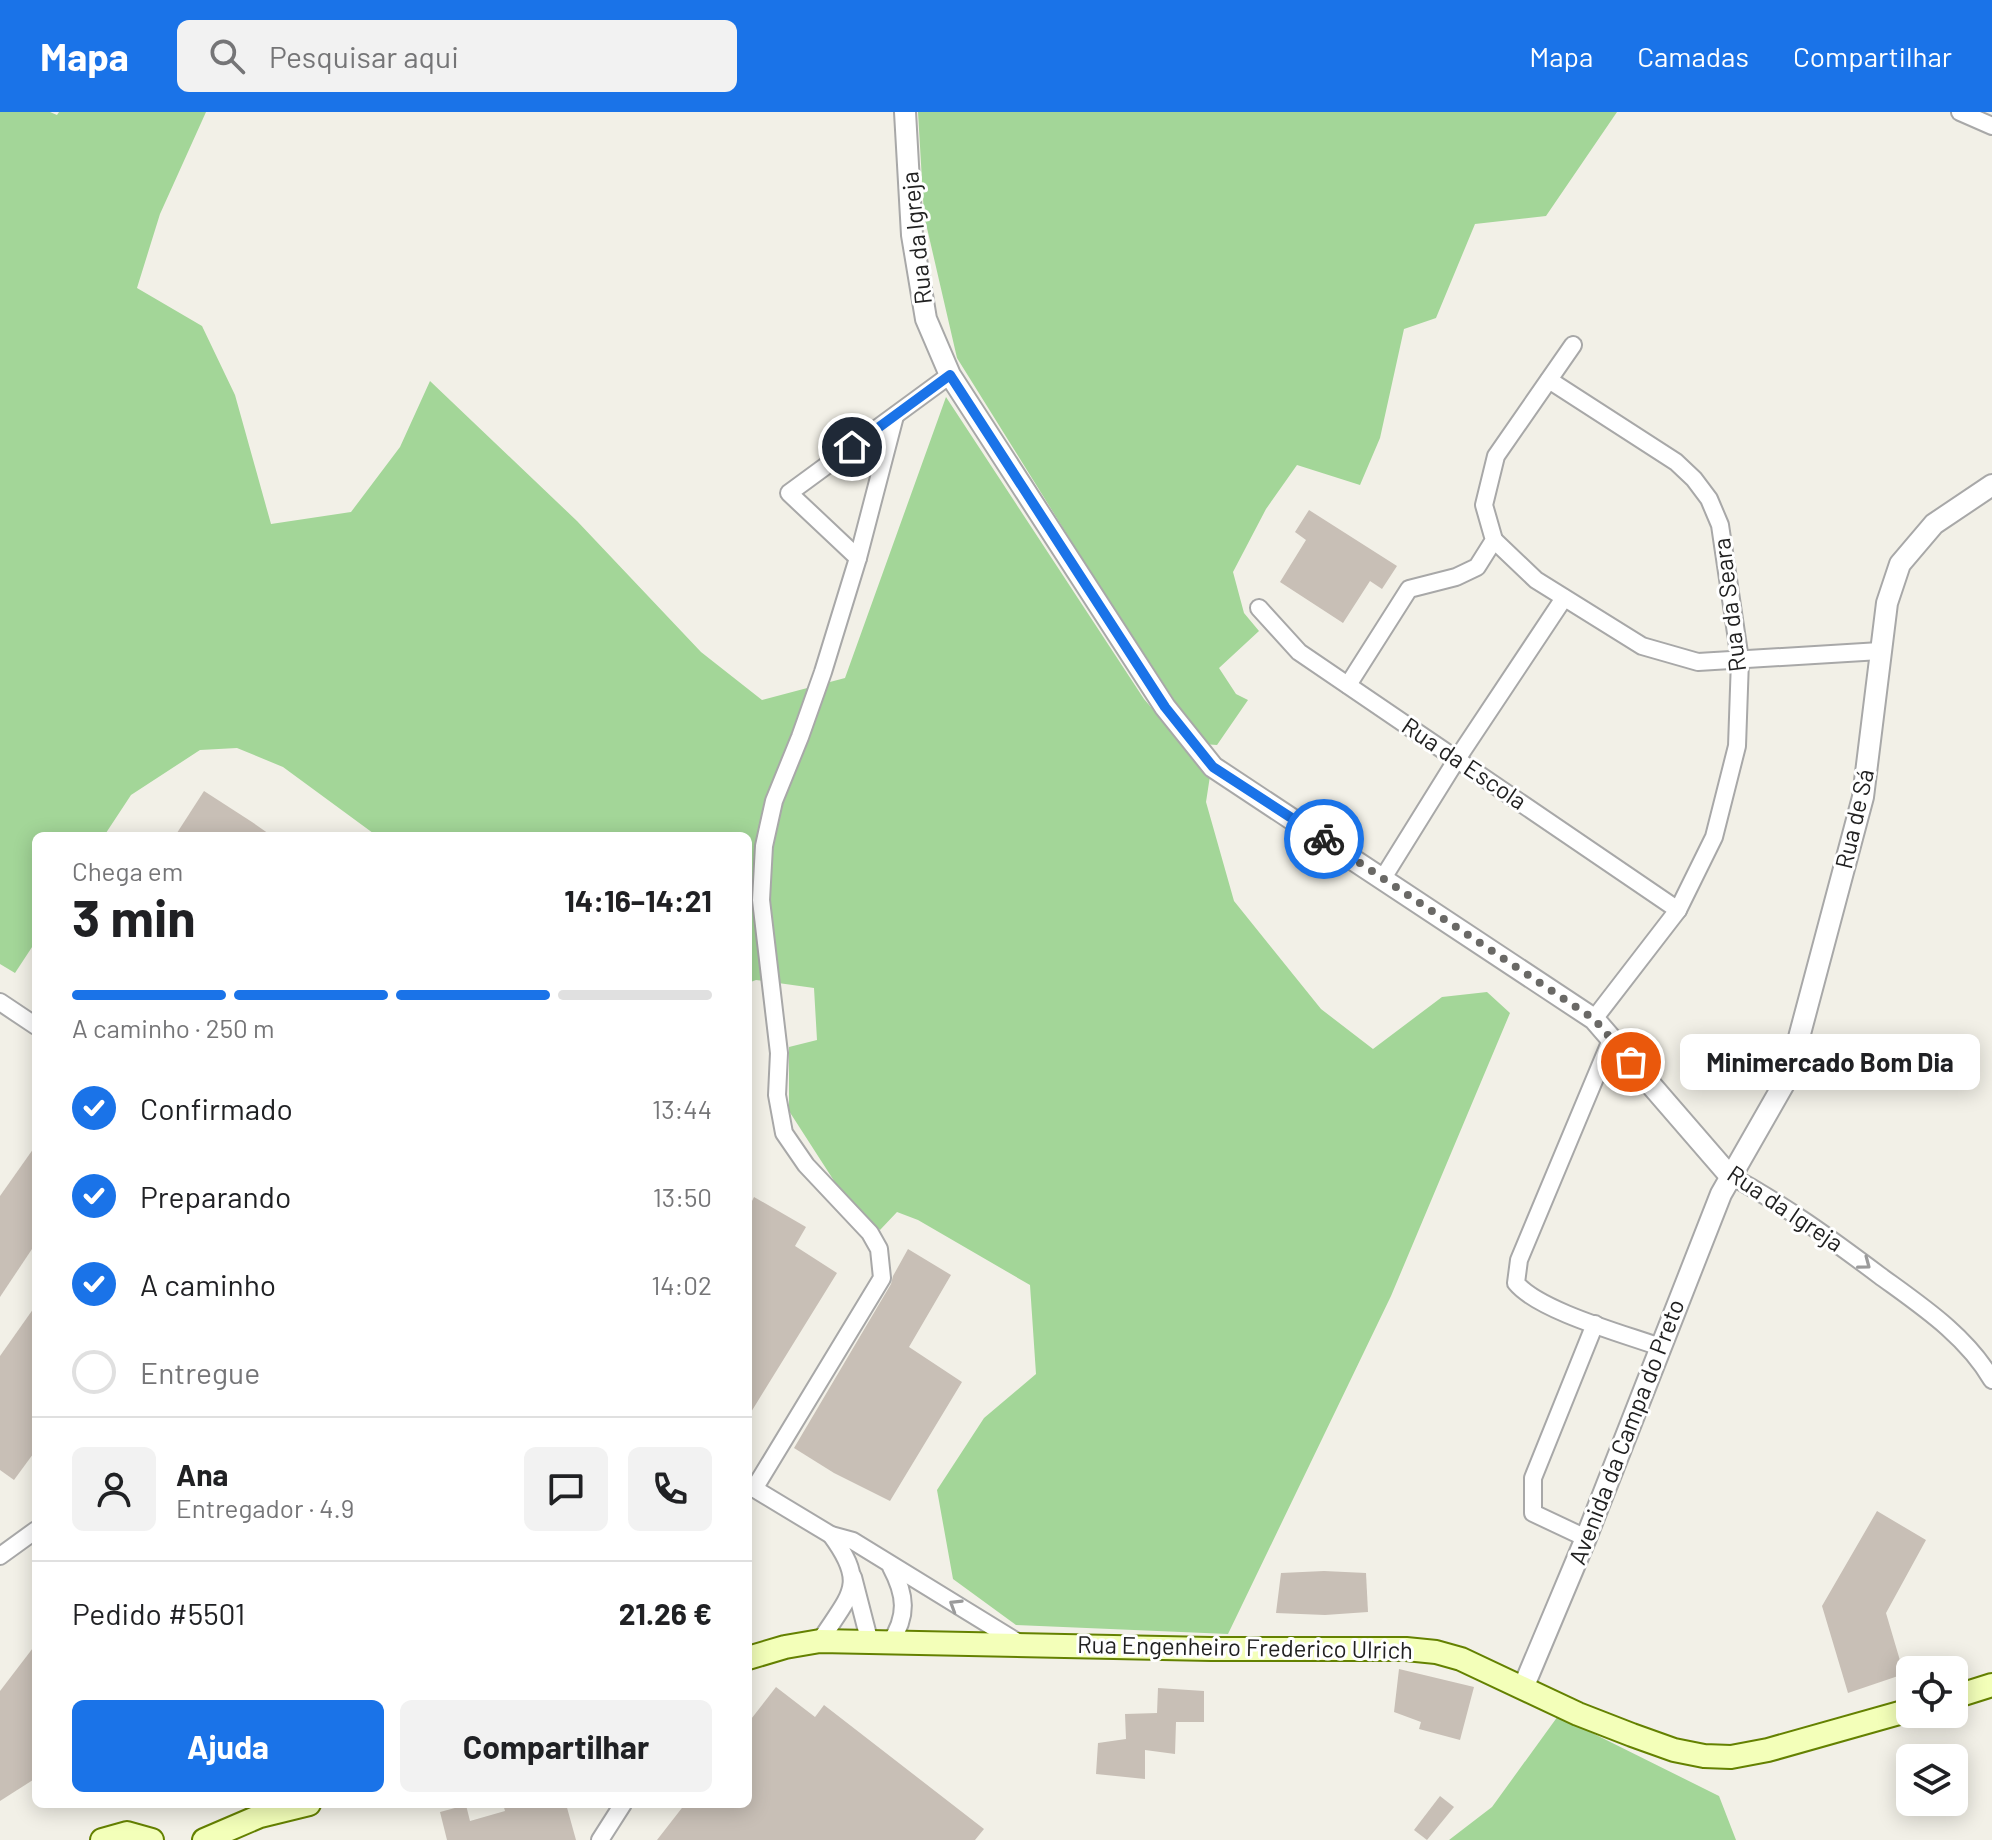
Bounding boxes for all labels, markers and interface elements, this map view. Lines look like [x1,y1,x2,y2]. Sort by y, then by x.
search box [177,20,737,92]
text: Mapa [40,33,129,79]
icon: search [205,34,249,78]
text: Pesquisar aqui [269,38,459,74]
text: Mapa [1529,39,1593,73]
text: Camadas [1637,39,1749,73]
text: Compartilhar [1793,39,1952,73]
street label: Rua da Igreja [894,170,937,306]
pin [818,413,886,481]
icon: home [830,425,874,469]
street label: Rua da Seara [1706,537,1751,674]
street label: Rua da Escola [1397,710,1533,815]
street label: Rua de Sá [1828,766,1879,871]
courier [1284,799,1364,879]
icon: bike [1302,817,1346,861]
text: Chega em [72,855,183,886]
text: 14:16–14:21 [564,882,712,918]
text: 3 min [72,885,196,947]
text: A caminho · 250 m [72,1012,274,1043]
pin [1597,1028,1665,1096]
callout: Minimercado Bom Dia [1679,1034,1979,1090]
icon: bag [1609,1040,1653,1084]
text: Minimercado Bom Dia [1706,1046,1954,1077]
icon: check [72,1086,116,1130]
text: Confirmado [140,1090,293,1126]
text: 13:44 [652,1093,712,1124]
street label: Rua da Igreja [1722,1158,1849,1257]
icon: check [72,1174,116,1218]
text: Preparando [140,1178,291,1214]
text: 13:50 [653,1181,712,1212]
one-way arrow [1856,1254,1870,1268]
icon: check [72,1262,116,1306]
text: A caminho [140,1266,276,1302]
text: 14:02 [651,1269,712,1300]
street label: Avenida da Campa do Preto [1562,1295,1690,1568]
text: Entregue [140,1354,260,1390]
button: person [72,1447,156,1531]
button: chat [524,1447,608,1531]
button: phone [628,1447,712,1531]
text: Ana [176,1456,228,1492]
text: Entregador · 4.9 [176,1492,354,1523]
text: Pedido #5501 [72,1595,245,1631]
text: 21.26 € [619,1595,712,1631]
one-way arrow [949,1599,964,1615]
street label: Rua Engenheiro Frederico Ulrich [1077,1629,1413,1664]
map controls [1896,1656,1968,1816]
button: locate [1896,1656,1968,1728]
button: Ajuda [72,1700,384,1792]
button: Compartilhar [400,1700,712,1792]
button: layers [1896,1744,1968,1816]

